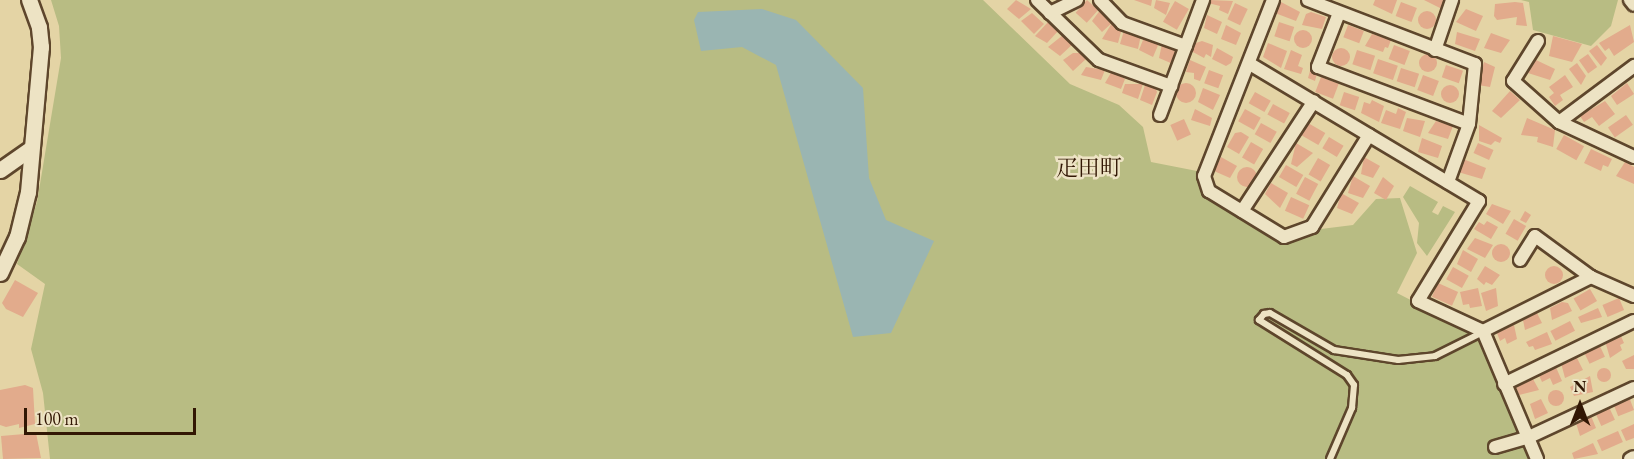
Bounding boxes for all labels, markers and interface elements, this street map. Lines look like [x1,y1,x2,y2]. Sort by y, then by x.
district label: 疋田町 [1056,155,1122,181]
north arrow [1550,375,1610,435]
text: N [1574,376,1586,397]
scale bar [27,396,200,434]
text: 100 m [35,407,79,430]

